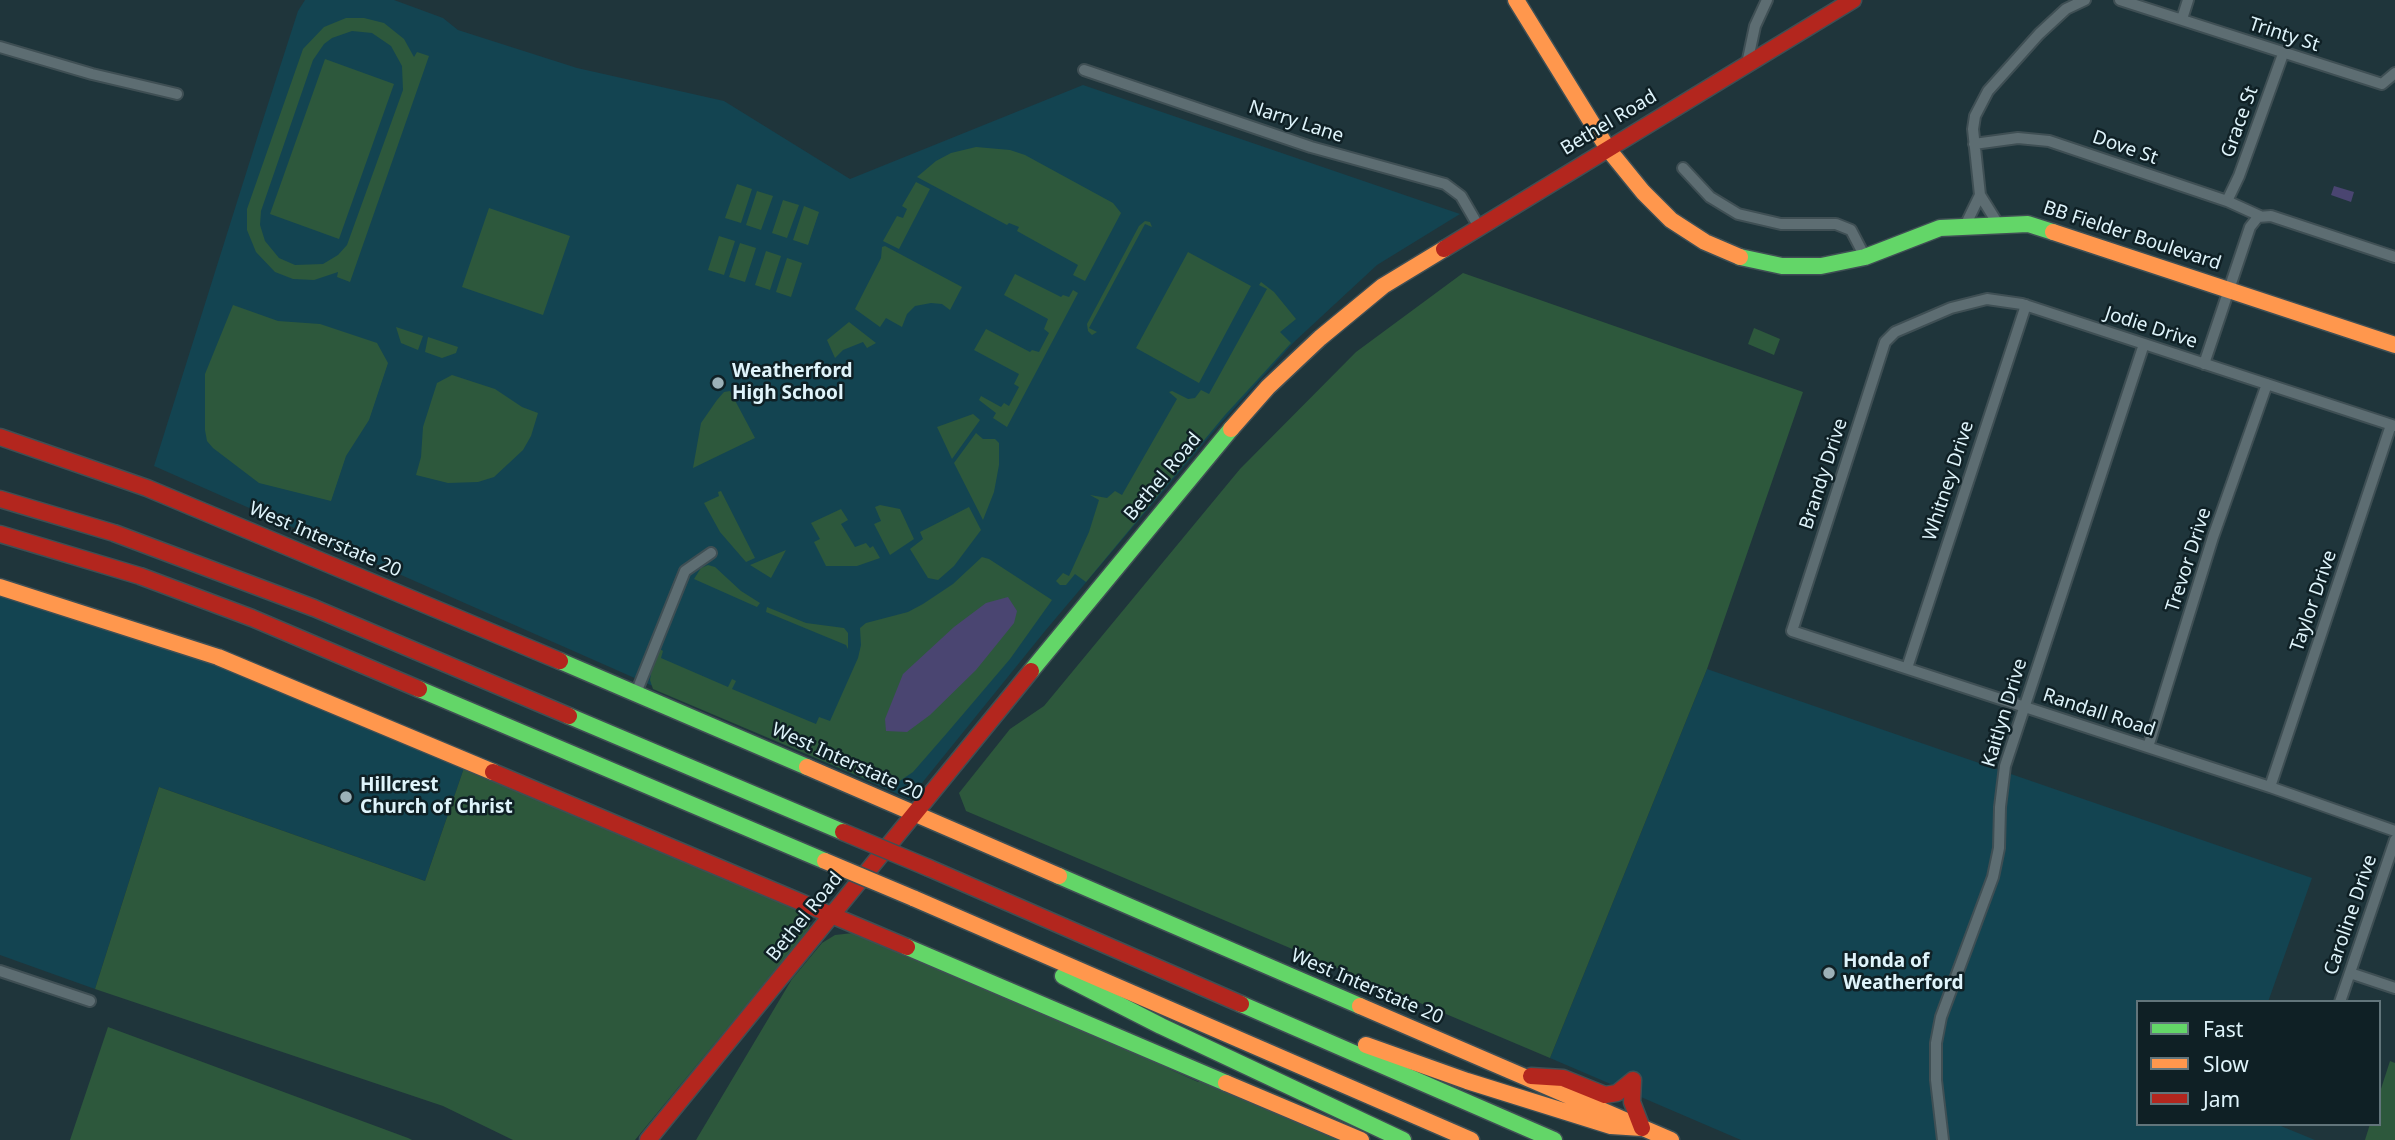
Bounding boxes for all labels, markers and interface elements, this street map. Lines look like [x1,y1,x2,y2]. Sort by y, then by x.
street label: Trinty St [2246,13,2322,57]
street label: Grace St [2217,83,2263,161]
street label: Bethel Road [1557,85,1661,161]
street label: Narry Lane [1246,96,1346,148]
street label: Dove St [2089,126,2161,170]
street label: BB Fielder Boulevard [2040,196,2224,276]
street label: Jodie Drive [2102,302,2200,354]
place label: Weatherford High School [732,361,852,405]
marker: Weatherford High School [710,375,726,391]
street label: Brandy Drive [1795,416,1853,532]
street label: Whitney Drive [1919,418,1979,544]
street label: Bethel Road [1120,428,1206,526]
street label: West Interstate 20 [245,498,405,582]
street label: Trevor Drive [2161,505,2217,615]
street label: Taylor Drive [2286,547,2342,655]
street label: Kaitlyn Drive [1978,656,2032,770]
street label: Randall Road [2040,684,2158,742]
street label: West Interstate 20 [768,718,926,806]
place label: Hillcrest Church of Christ [360,775,513,819]
marker: Hillcrest Church of Christ [338,789,354,805]
street label: Caroline Drive [2320,852,2382,978]
street label: Bethel Road [762,868,848,966]
street label: West Interstate 20 [1287,945,1447,1029]
place label: Honda of Weatherford [1843,951,1963,995]
marker: Honda of Weatherford [1821,965,1837,981]
legend [2136,1000,2381,1126]
text: Fast [2203,1015,2243,1043]
text: Slow [2203,1050,2249,1078]
text: Jam [2203,1085,2240,1113]

